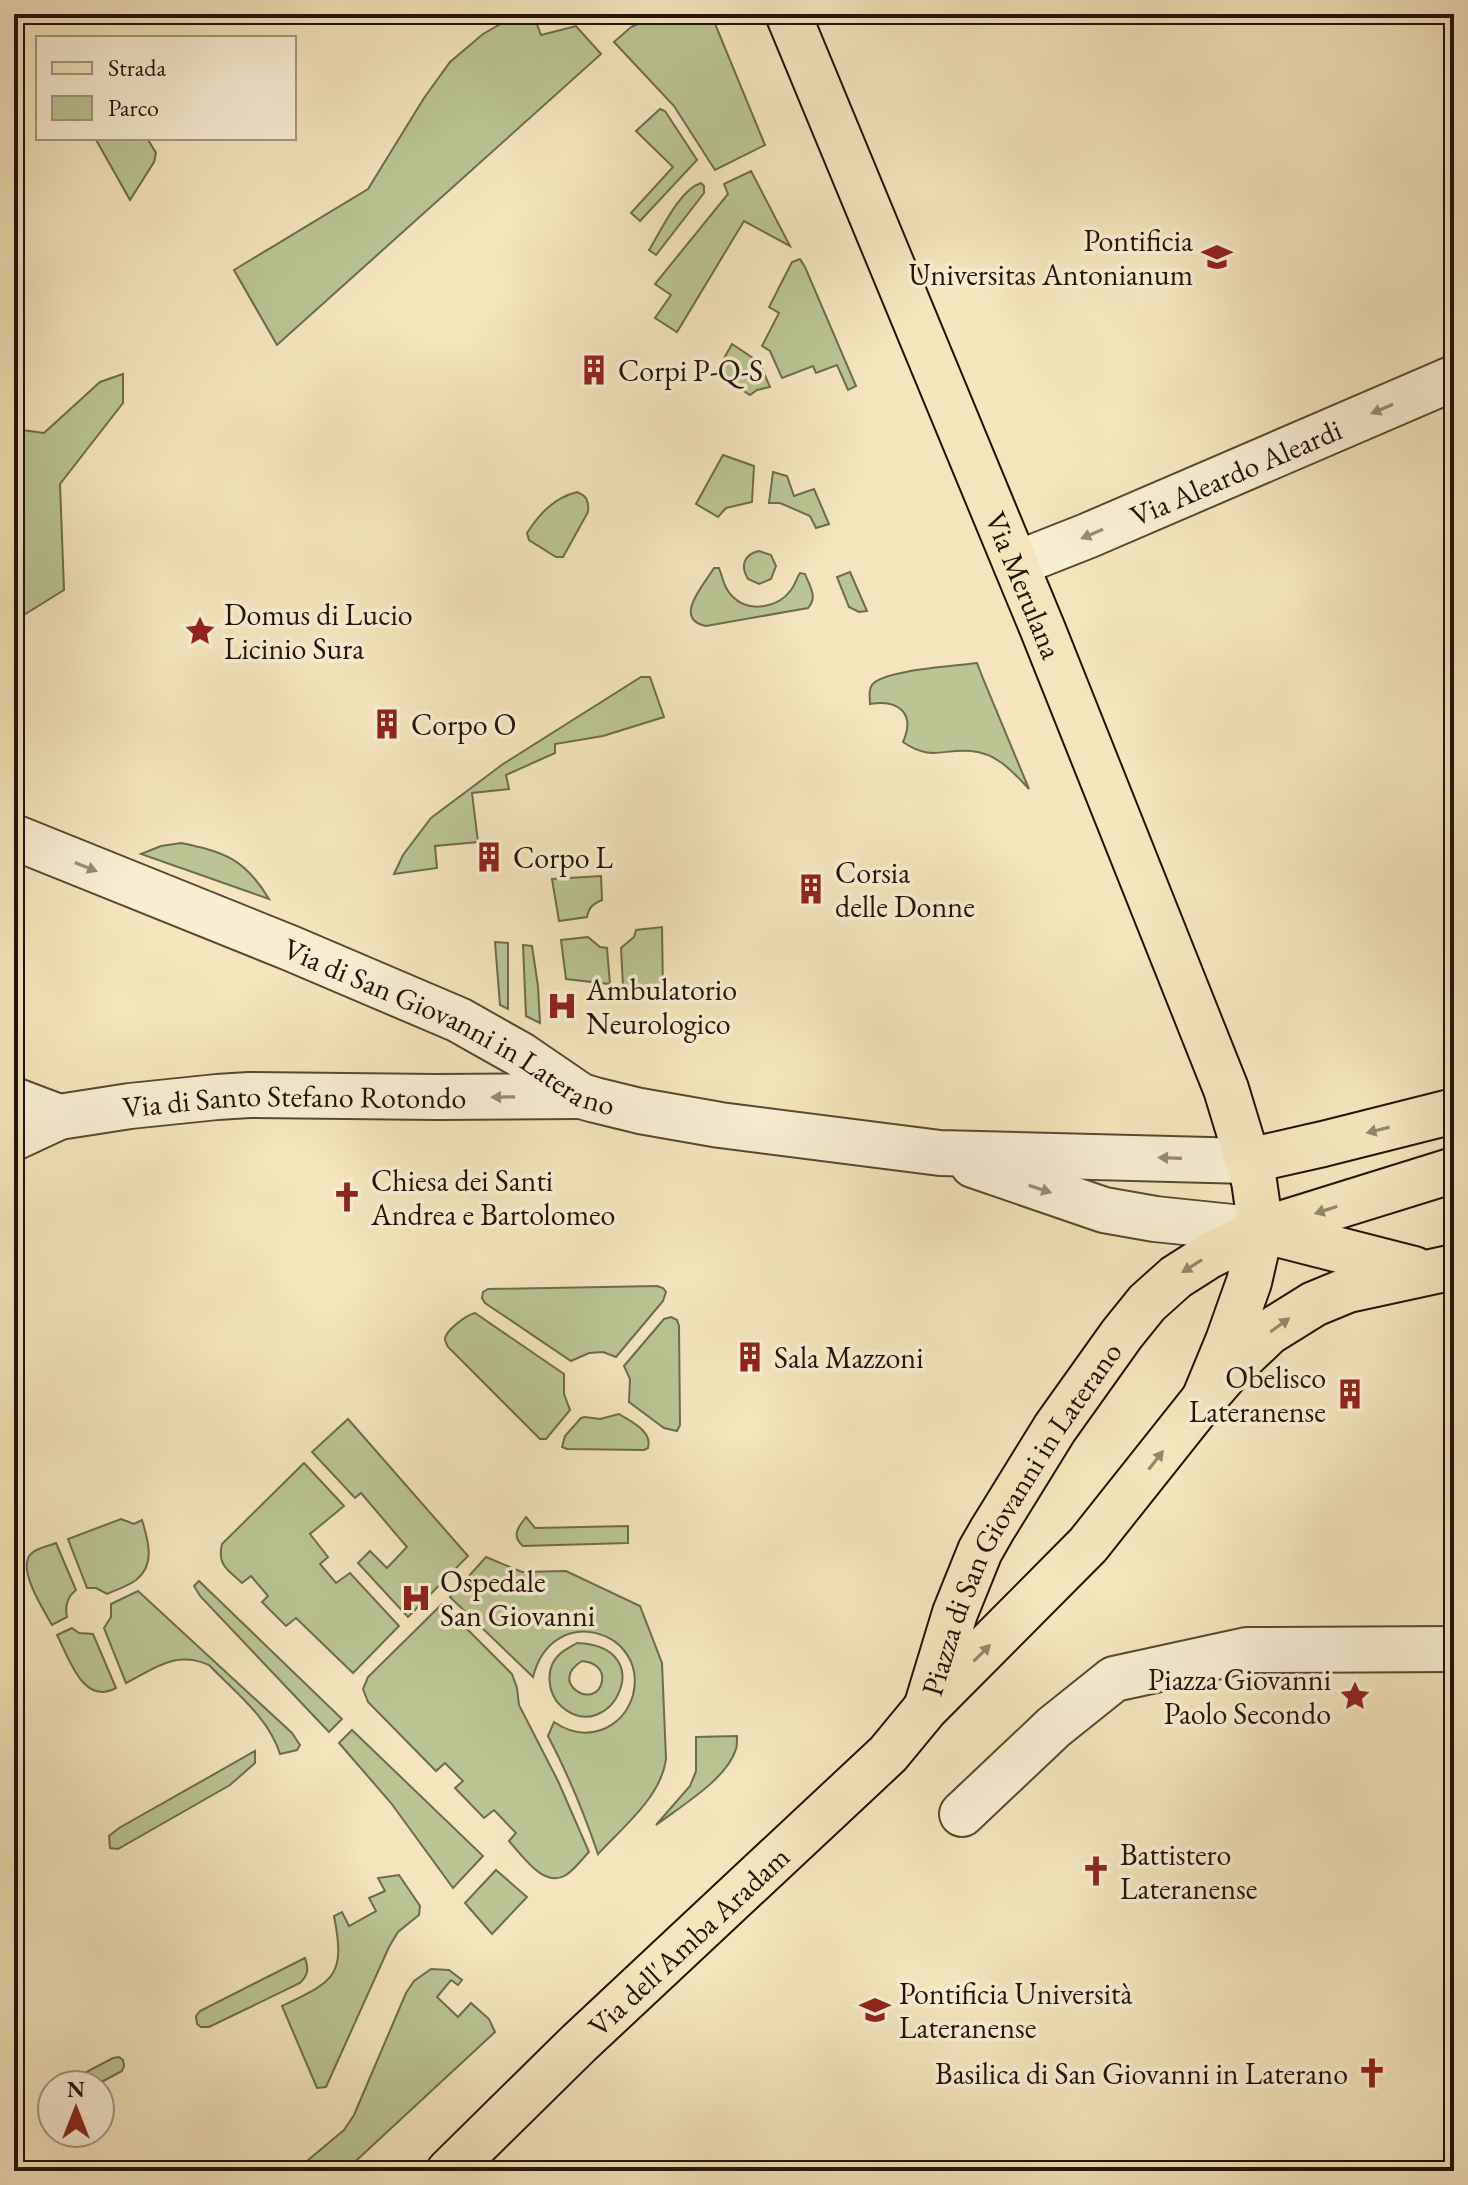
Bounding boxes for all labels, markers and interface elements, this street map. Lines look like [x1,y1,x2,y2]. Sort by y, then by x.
legend [36,36,296,140]
text: Strada [108,52,166,83]
text: Parco [108,92,159,123]
place label: Pontificia Universitas Antonianum [908,221,1193,294]
school or university icon: Pontificia Universitas Antonianum [1200,240,1234,274]
place label: Corpi P-Q-S [618,351,763,390]
building icon: Corpi P-Q-S [577,353,611,387]
one-way arrow [1370,403,1394,416]
street label: Via Aleardo Aleardi [1124,409,1347,535]
street label: Via Merulana [977,506,1072,664]
one-way arrow [1080,527,1104,540]
place label: Domus di Lucio Licinio Sura [224,595,413,668]
place icon: Domus di Lucio Licinio Sura [183,614,217,648]
place label: Corpo O [411,705,516,744]
building icon: Corpo O [370,707,404,741]
place label: Corpo L [513,838,614,877]
building icon: Corpo L [472,840,506,874]
place label: Corsia delle Donne [835,853,975,926]
one-way arrow [74,860,98,873]
building icon: Corsia delle Donne [794,872,828,906]
street label: Via di San Giovanni in Laterano [278,928,619,1124]
place label: Ambulatorio Neurologico [585,970,737,1043]
hospital icon: Ambulatorio Neurologico [545,989,579,1023]
street label: Via di Santo Stefano Rotondo [120,1075,466,1126]
one-way arrow [490,1091,515,1103]
one-way arrow [1366,1124,1391,1137]
one-way arrow [1157,1152,1182,1165]
place label: Chiesa dei Santi Andrea e Bartolomeo [370,1161,615,1234]
church icon: Chiesa dei Santi Andrea e Bartolomeo [330,1180,364,1214]
one-way arrow [1028,1183,1052,1195]
one-way arrow [1314,1204,1338,1217]
one-way arrow [1181,1259,1203,1273]
one-way arrow [1269,1318,1290,1333]
street label: Piazza di San Giovanni in Laterano [912,1334,1130,1700]
place label: Sala Mazzoni [774,1338,924,1377]
building icon: Sala Mazzoni [733,1340,767,1374]
place label: Obelisco Lateranense [1189,1358,1326,1431]
building icon: Obelisco Lateranense [1333,1377,1367,1411]
one-way arrow [1147,1450,1164,1470]
place label: Ospedale San Giovanni [440,1562,595,1635]
hospital icon: Ospedale San Giovanni [399,1581,433,1615]
one-way arrow [972,1644,991,1663]
place label: Piazza Giovanni Paolo Secondo [1148,1660,1331,1733]
place icon: Piazza Giovanni Paolo Secondo [1338,1679,1372,1713]
place label: Battistero Lateranense [1120,1835,1257,1908]
street label: Via dell'Amba Aradam [579,1837,797,2045]
church icon: Battistero Lateranense [1079,1854,1113,1888]
place label: Pontificia Università Lateranense [899,1974,1132,2047]
school or university icon: Pontificia Università Lateranense [858,1993,892,2027]
place label: Basilica di San Giovanni in Laterano [935,2054,1348,2093]
church icon: Basilica di San Giovanni in Laterano [1355,2056,1389,2090]
north arrow [36,2069,116,2149]
text: N [67,2075,85,2104]

